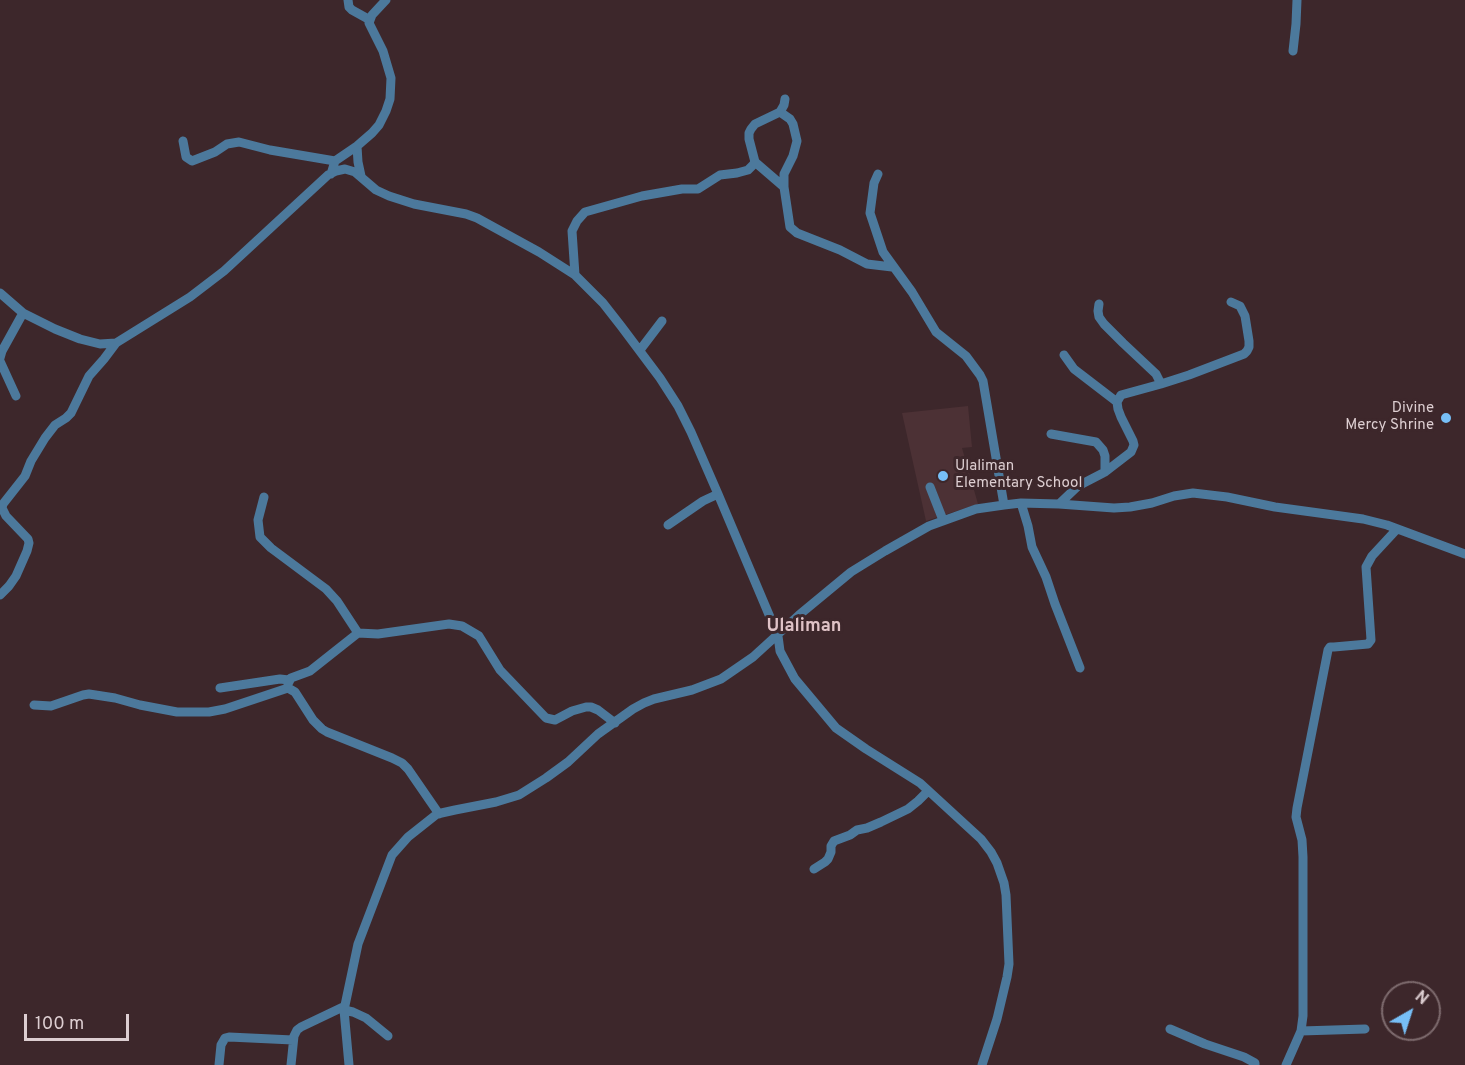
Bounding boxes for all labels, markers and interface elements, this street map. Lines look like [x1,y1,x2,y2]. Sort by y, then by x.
place label: Divine Mercy Shrine [1345,400,1434,435]
marker: Divine Mercy Shrine [1439,411,1453,425]
place label: Ulaliman Elementary School [955,458,1082,493]
marker: Ulaliman Elementary School [936,469,950,483]
district label: Ulaliman [767,616,841,638]
north arrow [1381,981,1441,1041]
text: N [1410,987,1432,1010]
scale bar [27,1002,132,1040]
text: 100 m [35,1013,84,1036]

